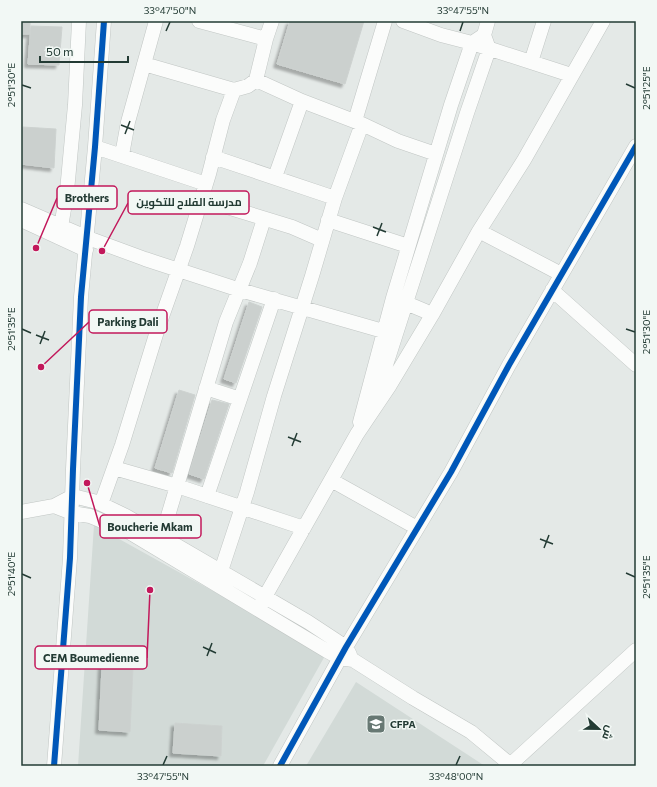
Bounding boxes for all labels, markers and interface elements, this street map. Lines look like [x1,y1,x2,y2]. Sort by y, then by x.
text: 33°47'50"N [144,4,196,16]
text: 33°47'55"N [437,4,489,16]
scale bar [40,38,128,64]
text: 50 m [46,44,74,58]
text: 2°51'30"E [5,63,17,107]
text: 2°51'25"E [640,66,652,110]
callout: Brothers [57,186,117,209]
text: Brothers [65,191,109,204]
callout: مدرسة الفلاح للتكوين [128,191,249,214]
text: مدرسة الفلاح للتكوين [136,195,242,210]
text: 2°51'35"E [5,307,17,351]
callout: Parking Dali [89,310,167,333]
text: 2°51'30"E [640,310,652,354]
text: Parking Dali [97,315,159,328]
callout: Boucherie Mkam [100,515,201,538]
text: Boucherie Mkam [107,520,193,533]
text: 2°51'40"E [5,552,17,596]
text: 2°51'35"E [640,555,652,599]
callout: CEM Boumedienne [35,646,147,669]
text: CEM Boumedienne [43,651,139,664]
north arrow [579,709,619,749]
school or university icon: CFPA [365,713,387,735]
place label: CFPA [390,718,416,730]
text: ش [599,724,617,742]
text: 33°47'55"N [137,770,189,782]
text: 33°48'00"N [429,770,483,782]

